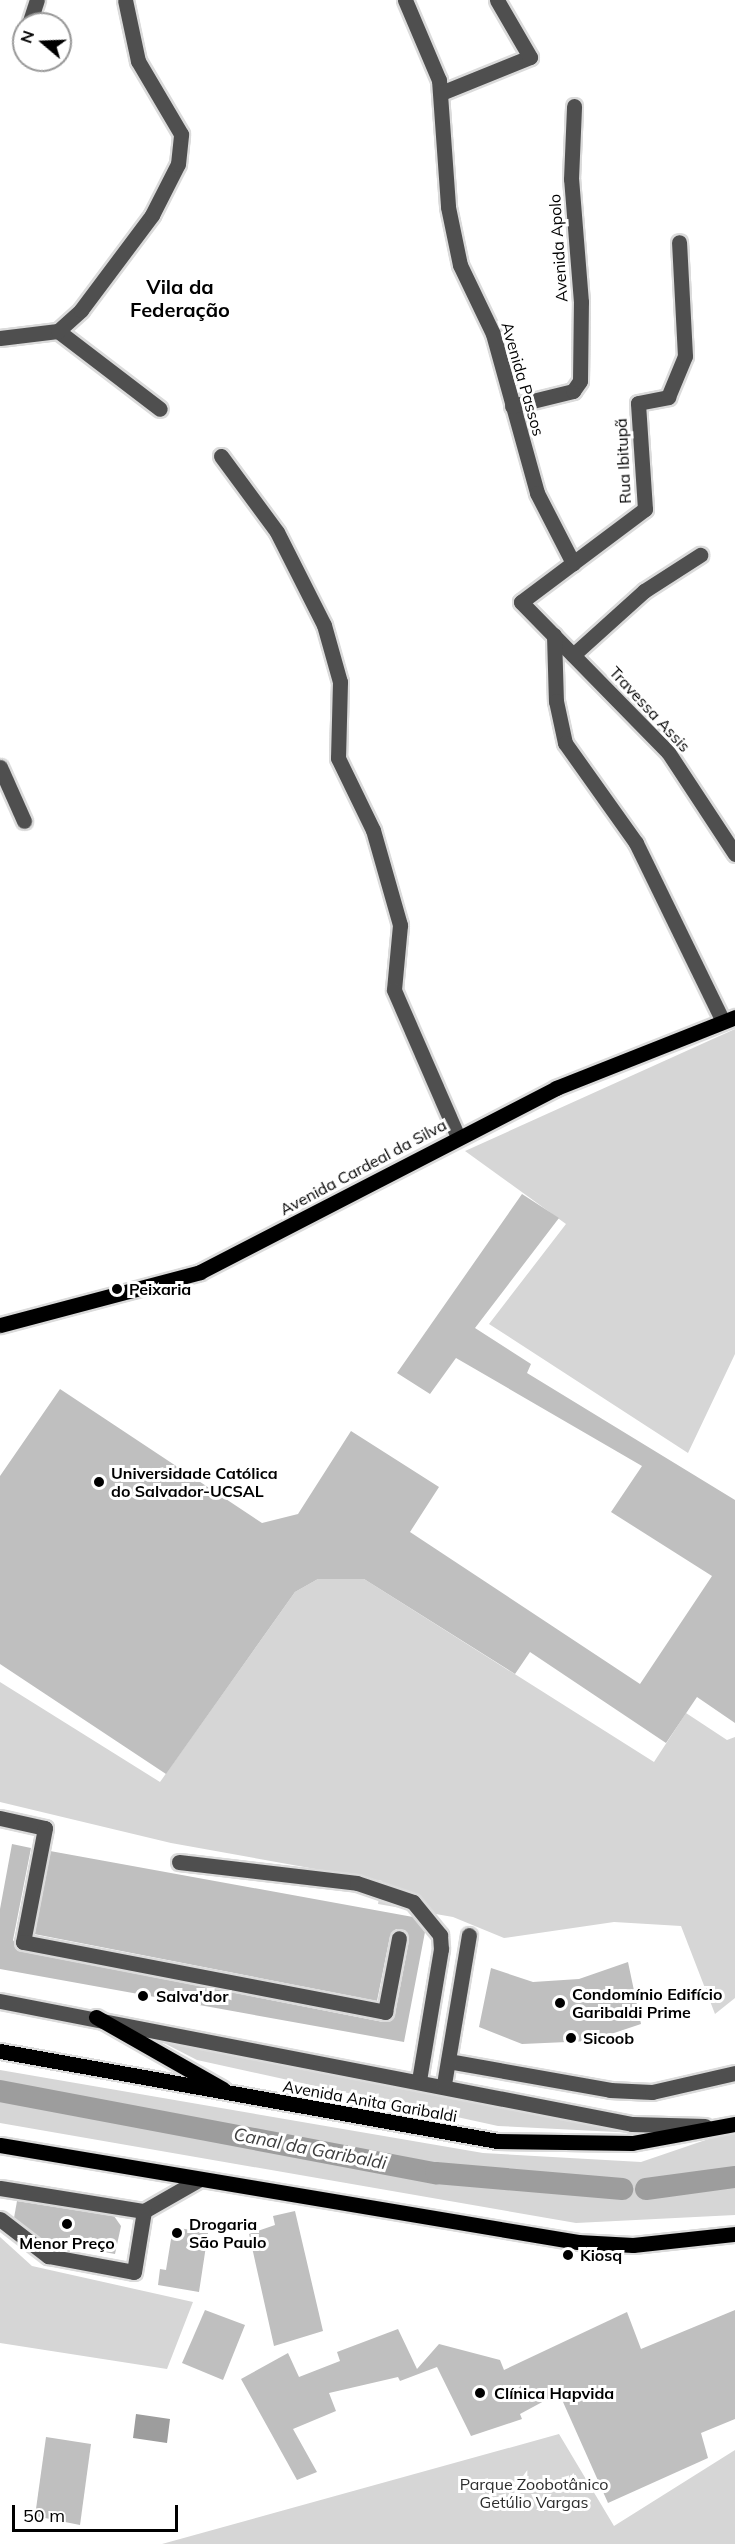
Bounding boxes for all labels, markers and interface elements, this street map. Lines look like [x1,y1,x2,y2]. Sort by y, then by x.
north arrow [12,12,72,72]
text: N [15,28,38,46]
street label: Avenida Apolo [545,193,571,303]
district label: Vila da Federação [130,275,230,322]
street label: Avenida Passos [498,320,548,438]
street label: Rua Ibitupã [611,418,635,504]
street label: Travessa Assis [606,662,694,756]
street label: Avenida Cardeal da Silva [276,1115,450,1219]
place label: Peixaria [129,1279,191,1299]
marker: Peixaria [110,1282,124,1296]
place label: Universidade Católica do Salvador-UCSAL [111,1463,278,1501]
marker: Universidade Católica do Salvador-UCSAL [92,1475,106,1489]
place label: Condomínio Edifício Garibaldi Prime [572,1984,722,2022]
place label: Salva'dor [156,1986,228,2006]
marker: Salva'dor [134,1987,152,2005]
marker: Condomínio Edifício Garibaldi Prime [553,1996,567,2010]
place label: Sicoob [583,2028,634,2048]
marker: Sicoob [564,2031,578,2045]
street label: Avenida Anita Garibaldi [281,2076,459,2126]
water label: Canal da Garibaldi [232,2124,388,2174]
place label: Drogaria São Paulo [189,2214,266,2252]
marker: Menor Preço [60,2217,74,2231]
marker: Drogaria São Paulo [170,2226,184,2240]
place label: Menor Preço [19,2233,115,2253]
place label: Kiosq [580,2245,622,2265]
marker: Kiosq [561,2248,575,2262]
place label: Clínica Hapvida [494,2383,614,2403]
marker: Clínica Hapvida [471,2384,489,2402]
park label: Parque Zoobotânico Getúlio Vargas [460,2474,608,2512]
scale bar [15,2493,182,2531]
text: 50 m [23,2504,65,2527]

